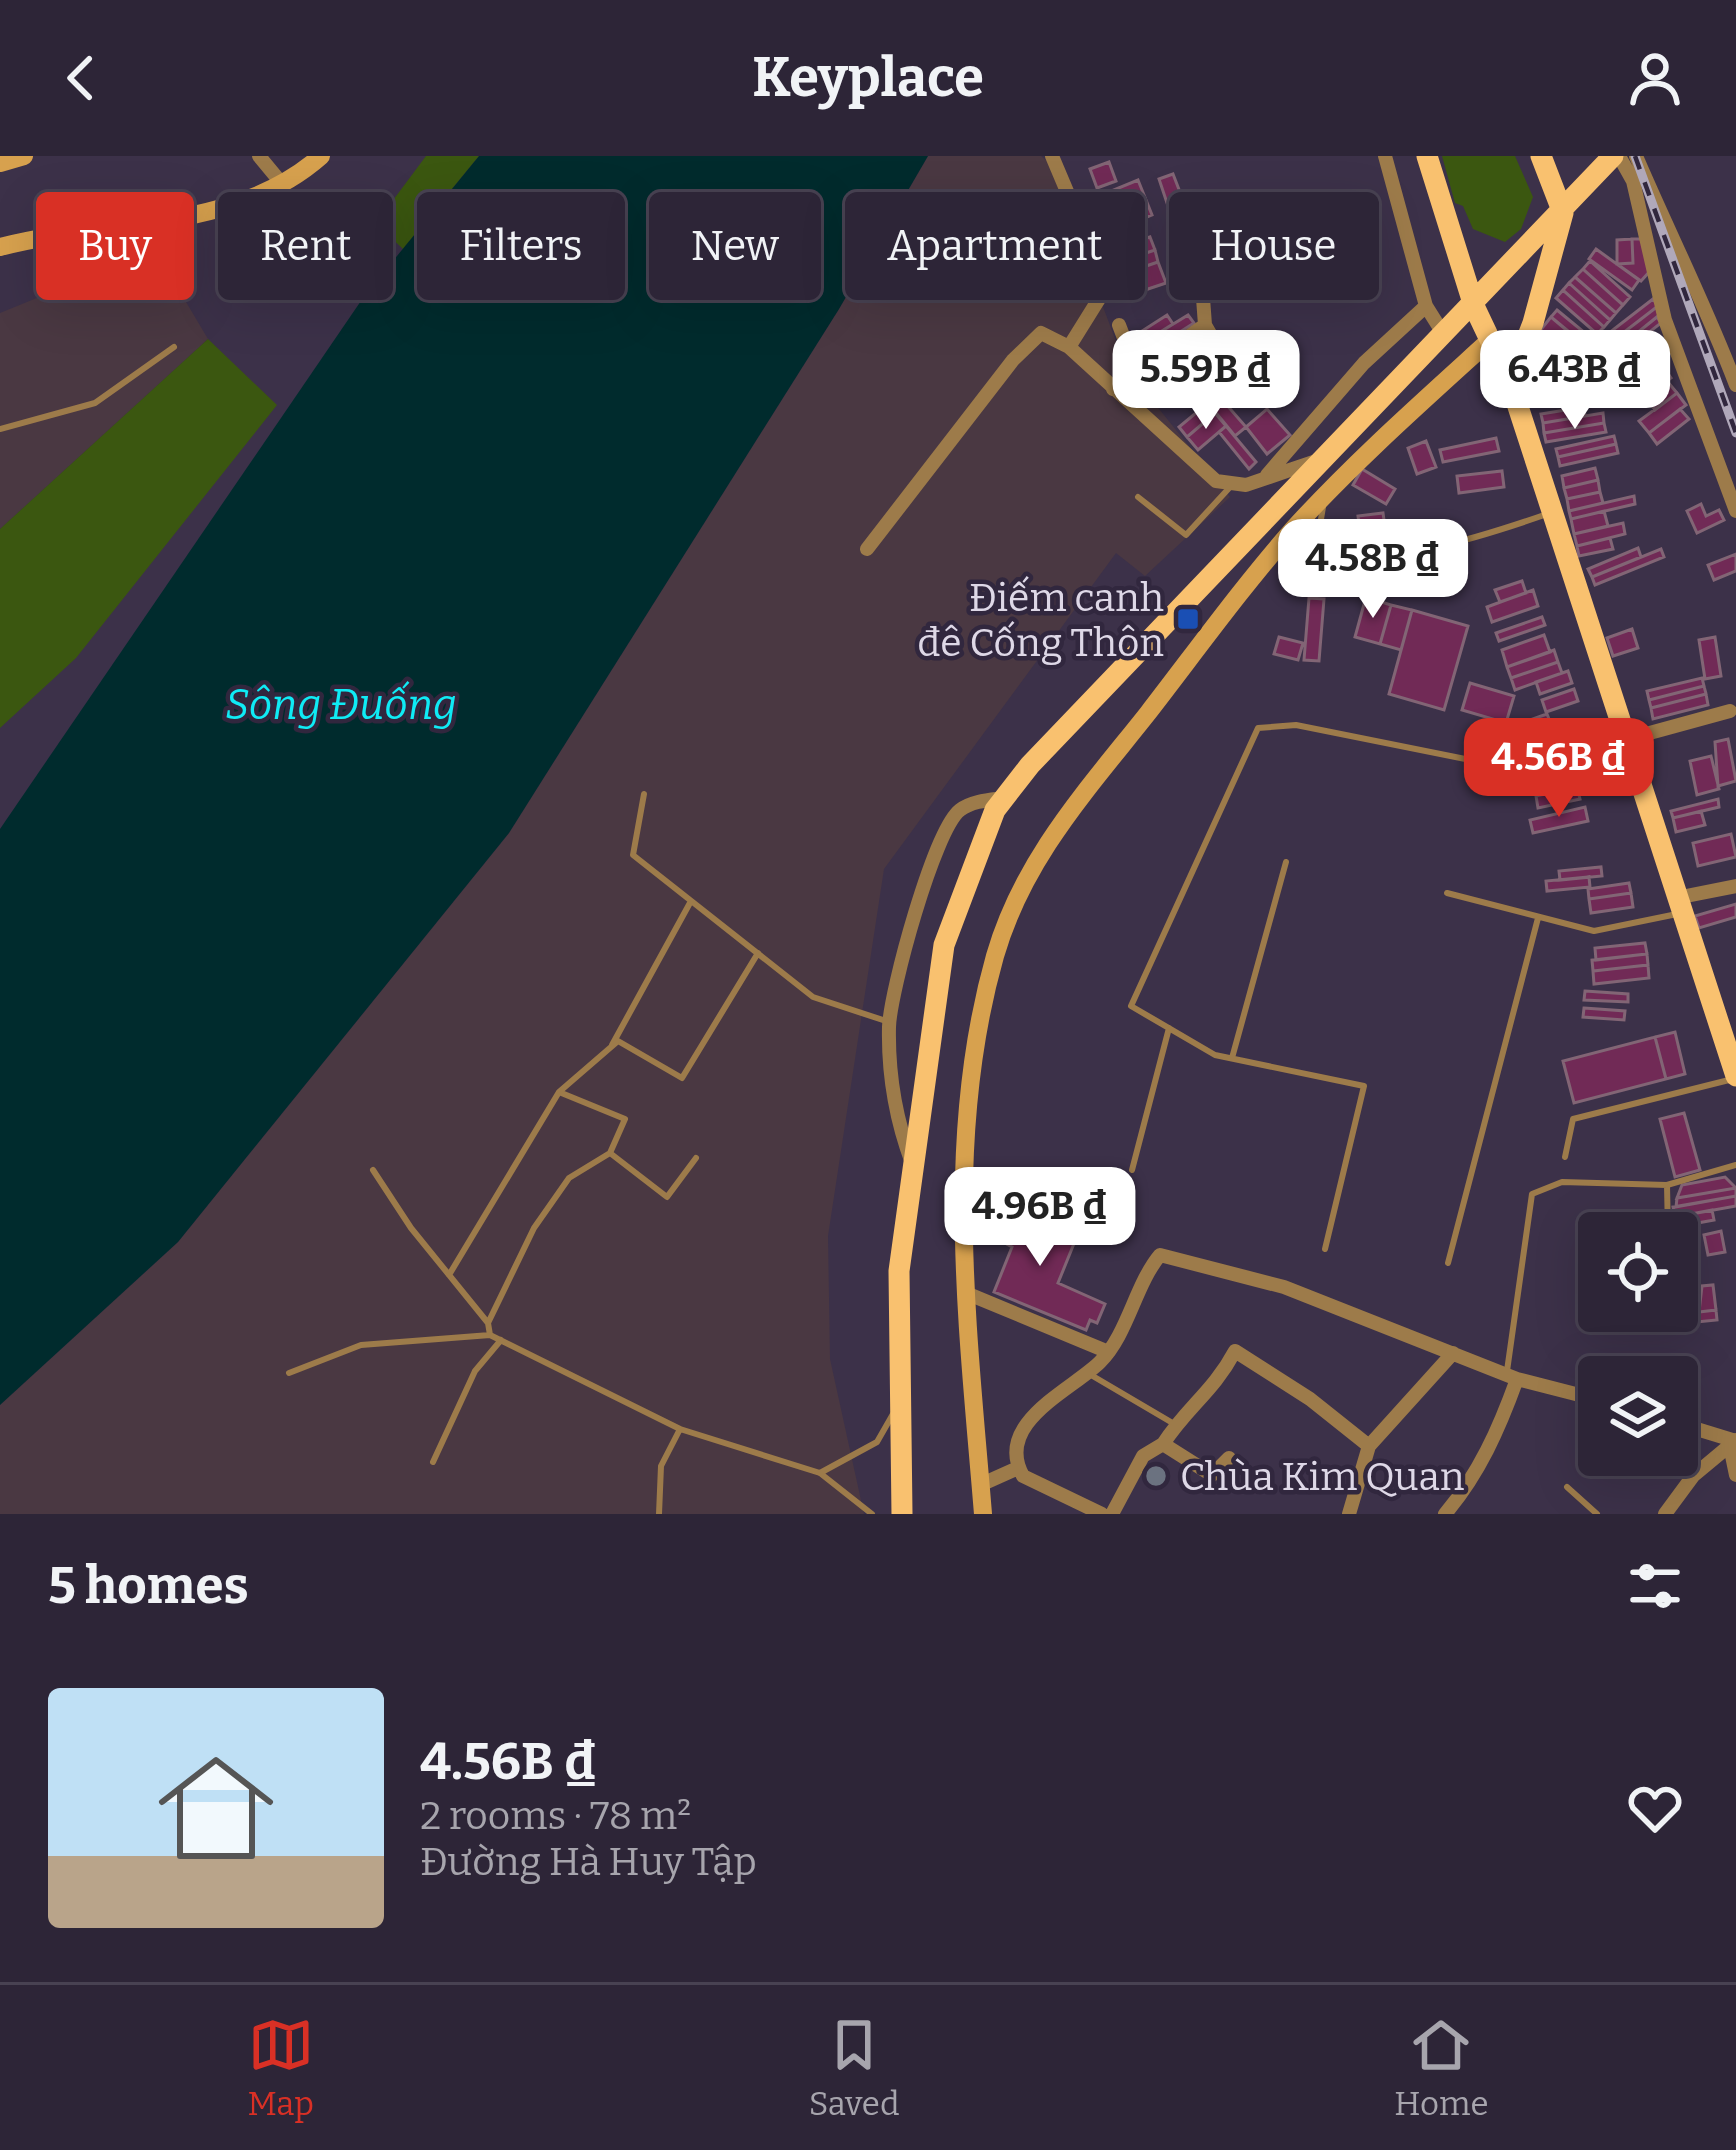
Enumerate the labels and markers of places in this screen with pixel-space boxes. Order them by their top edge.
pin: 5.59B ₫ [1095,330,1317,432]
pin: 6.43B ₫ [1464,330,1686,432]
pin: 4.58B ₫ [1262,519,1484,621]
place label: Điếm canh đê Cống Thôn [917,575,1164,666]
marker: Điếm canh đê Cống Thôn [1175,606,1201,632]
pin: 4.56B ₫ [1448,718,1670,820]
pin: 4.96B ₫ [929,1167,1151,1269]
place label: Chùa Kim Quan [1180,1454,1465,1500]
marker: Chùa Kim Quan [1143,1463,1169,1489]

